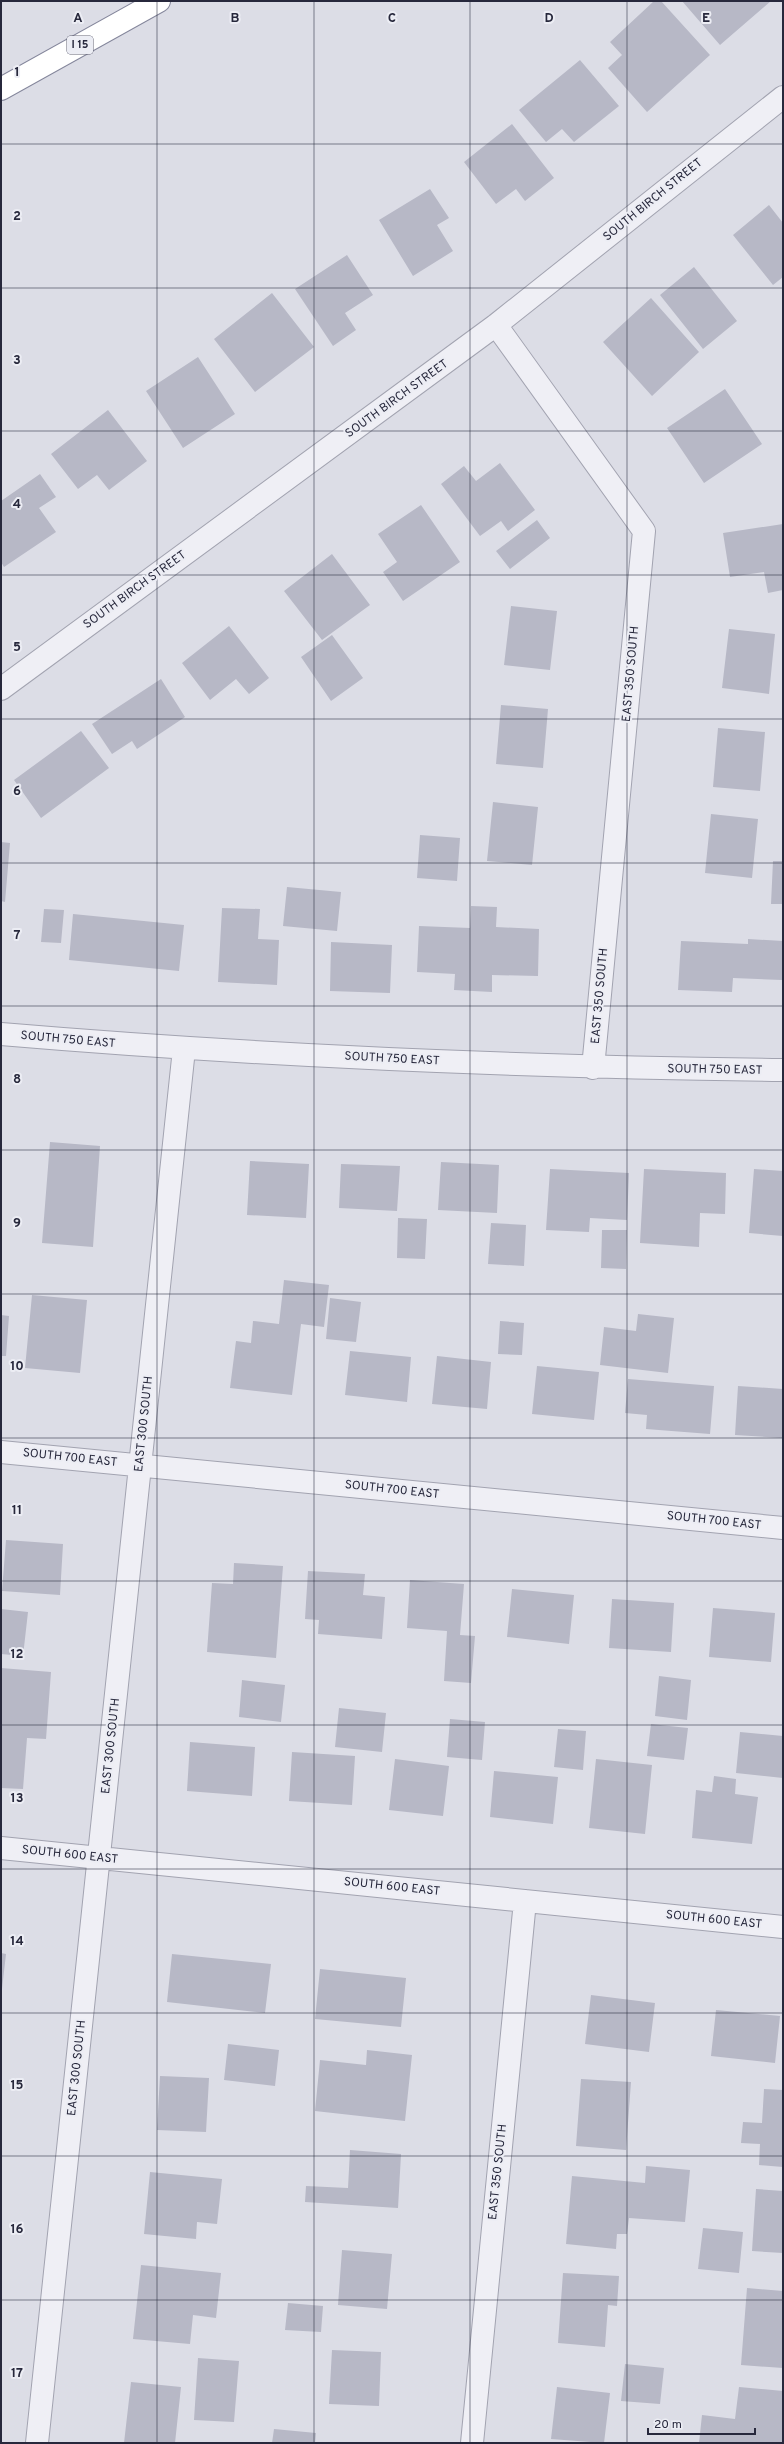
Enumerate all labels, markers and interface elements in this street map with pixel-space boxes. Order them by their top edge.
text: A [73,11,83,27]
text: B [231,11,240,27]
text: C [388,11,396,27]
text: D [544,11,554,27]
text: E [702,11,710,27]
road number: I 15 [67,36,93,54]
text: 1 [14,65,20,81]
street label: SOUTH BIRCH STREET [600,155,706,245]
text: 2 [13,209,21,225]
text: 3 [13,353,21,369]
street label: SOUTH BIRCH STREET [342,356,452,442]
text: 4 [13,497,21,513]
street label: SOUTH BIRCH STREET [80,547,190,633]
street label: EAST 350 SOUTH [619,625,643,723]
text: 5 [13,640,21,656]
text: 6 [13,784,21,800]
text: 7 [14,928,21,944]
street label: EAST 350 SOUTH [588,947,612,1045]
street label: SOUTH 750 EAST [20,1028,116,1052]
street label: SOUTH 750 EAST [344,1049,440,1069]
street label: SOUTH 750 EAST [667,1061,763,1079]
text: 8 [13,1072,21,1088]
text: 9 [13,1216,21,1232]
text: 10 [10,1359,24,1375]
street label: EAST 300 SOUTH [131,1375,157,1473]
street label: SOUTH 700 EAST [22,1445,118,1471]
street label: SOUTH 700 EAST [344,1477,440,1503]
text: 11 [12,1503,22,1519]
street label: SOUTH 700 EAST [666,1508,762,1534]
text: 12 [10,1647,24,1663]
street label: EAST 300 SOUTH [98,1697,124,1795]
text: 13 [11,1791,24,1807]
street label: SOUTH 600 EAST [21,1842,119,1868]
street label: SOUTH 600 EAST [343,1874,441,1900]
street label: SOUTH 600 EAST [665,1907,763,1933]
text: 14 [10,1934,24,1950]
street label: EAST 300 SOUTH [64,2019,90,2117]
text: 15 [10,2078,24,2094]
street label: EAST 350 SOUTH [485,2123,511,2221]
text: 16 [10,2222,24,2238]
text: 17 [11,2366,23,2382]
scale bar [648,2410,755,2436]
text: 20 m [654,2417,682,2433]

